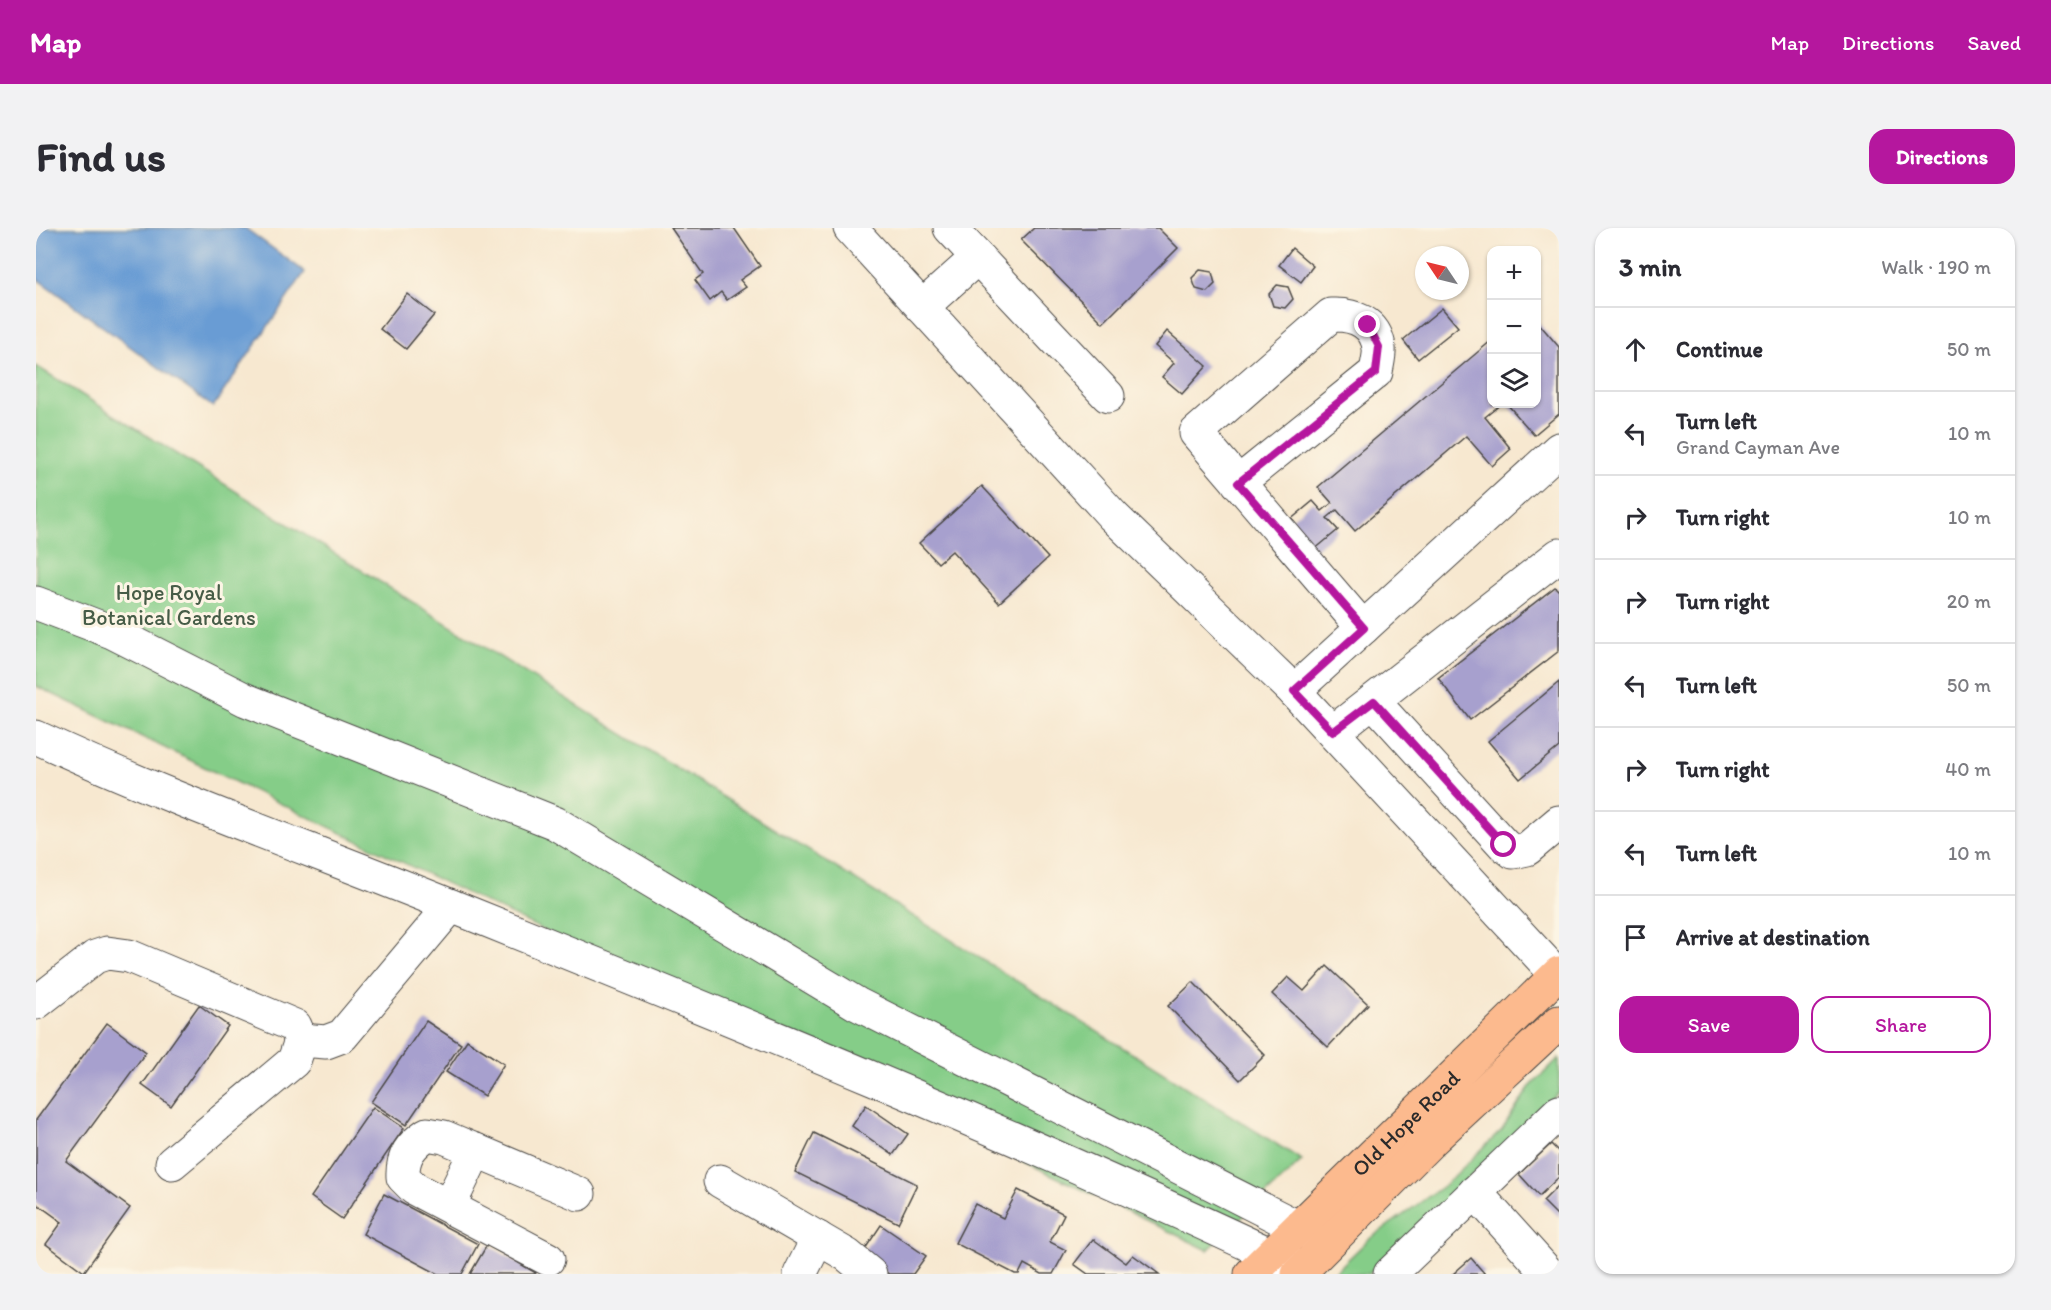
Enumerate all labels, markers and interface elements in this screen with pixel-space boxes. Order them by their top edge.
text: Map [30,25,81,59]
text: Map [1771,30,1809,55]
text: Directions [1842,30,1934,55]
text: Saved [1967,30,2021,55]
button: Directions [1869,129,2015,184]
text: Find us [36,131,166,182]
north arrow [1415,246,1469,300]
map controls [1487,246,1541,408]
button: + [1487,246,1541,300]
text: 3 min [1619,251,1681,283]
text: Walk · 190 m [1881,255,1991,279]
button: − [1487,300,1541,354]
route end [1354,311,1380,337]
icon: ahead [1619,333,1652,366]
text: Continue [1676,336,1763,363]
text: 50 m [1947,337,1991,361]
button: layers [1487,354,1541,408]
text: Turn left [1676,408,1757,435]
icon: left [1619,417,1652,450]
text: 10 m [1948,421,1991,445]
text: Grand Cayman Ave [1676,435,1840,459]
icon: right [1619,501,1652,534]
text: Turn right [1676,504,1770,531]
text: 10 m [1948,505,1991,529]
park label: Hope Royal Botanical Gardens [82,579,256,631]
icon: right [1619,585,1652,618]
text: Turn right [1676,588,1770,615]
text: 20 m [1947,589,1991,613]
icon: left [1619,669,1652,702]
text: Turn left [1676,672,1757,699]
text: 50 m [1947,673,1991,697]
icon: right [1619,753,1652,786]
text: Turn right [1676,756,1770,783]
text: 40 m [1945,757,1991,781]
route start [1490,831,1516,857]
icon: left [1619,837,1652,870]
text: Turn left [1676,840,1757,867]
text: 10 m [1948,841,1991,865]
icon: arrive [1619,921,1652,954]
text: Arrive at destination [1676,924,1870,951]
button: Save [1619,996,1799,1053]
button: Share [1811,996,1991,1053]
street label: Old Hope Road [1346,1064,1465,1182]

